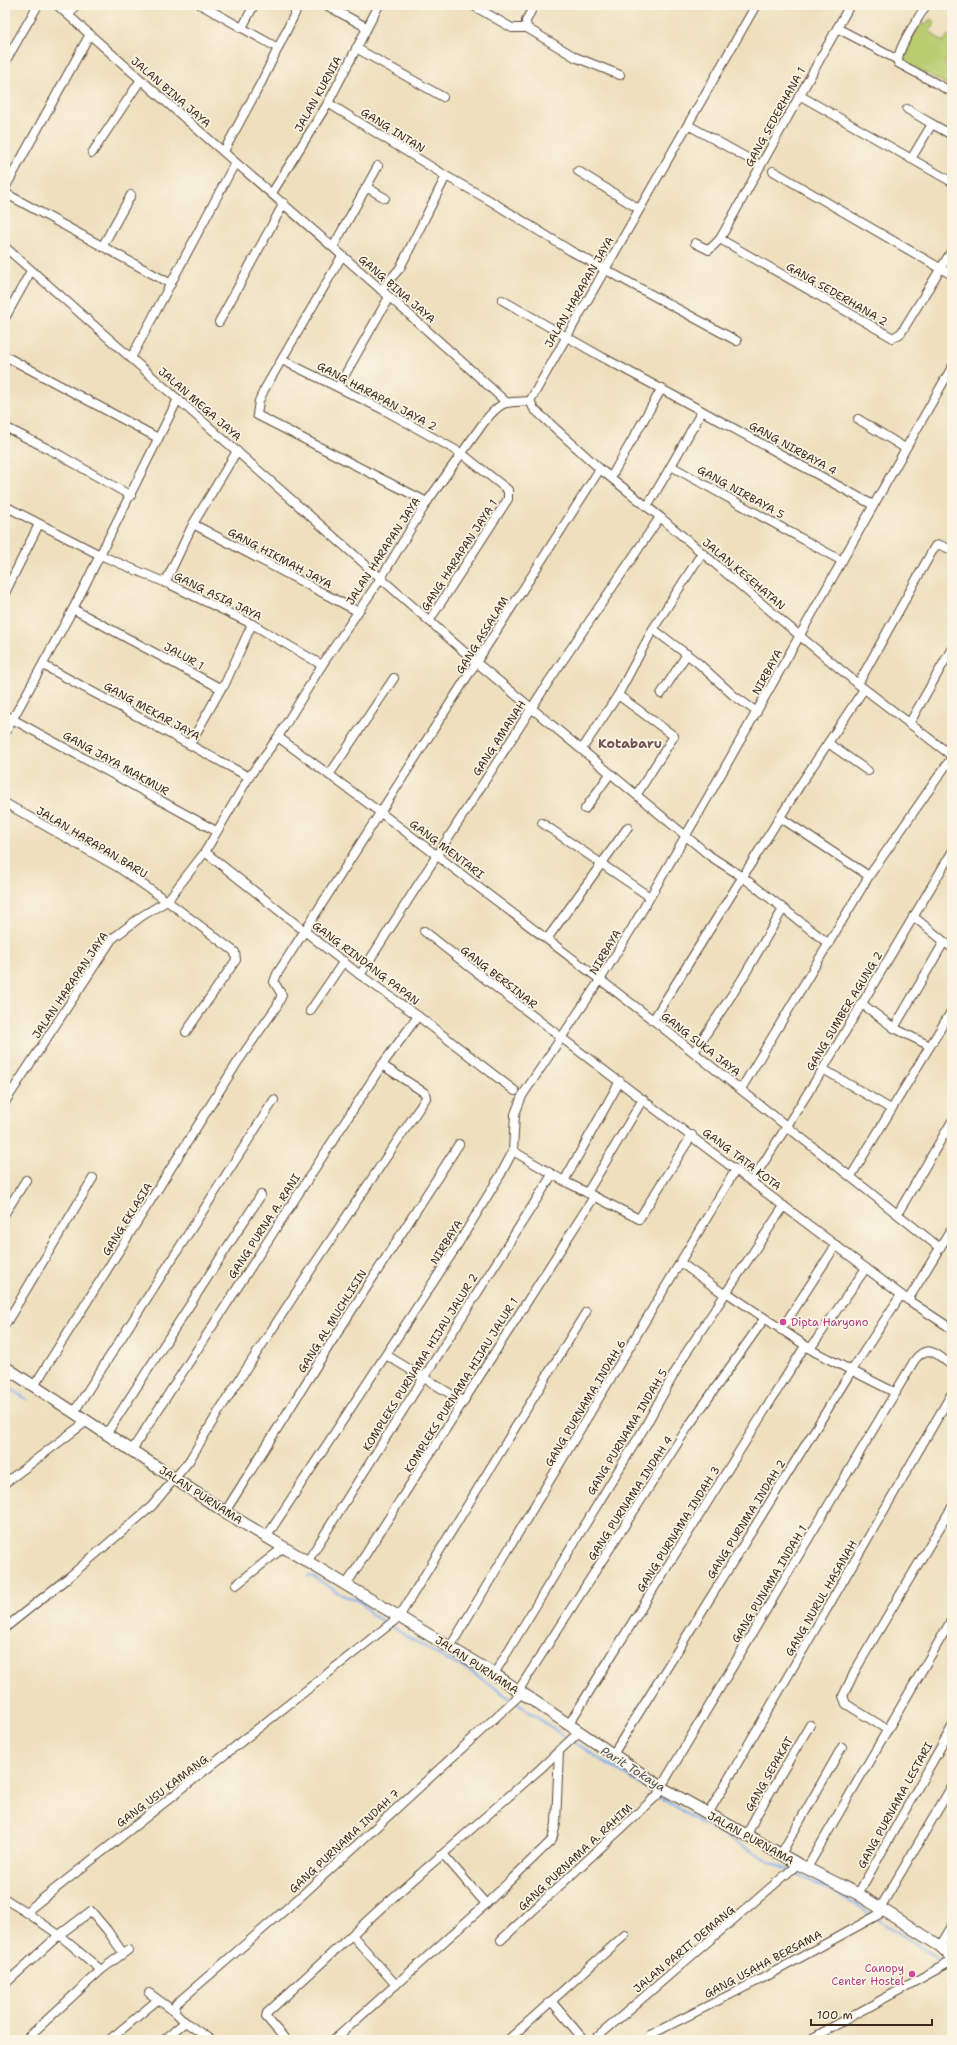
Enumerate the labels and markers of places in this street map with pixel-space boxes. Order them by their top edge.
place label: Dipta Haryono [791,1315,869,1330]
marker: Dipta Haryono [778,1317,788,1327]
place label: Canopy Center Hostel [832,1961,905,1989]
marker: Canopy Center Hostel [907,1969,917,1979]

